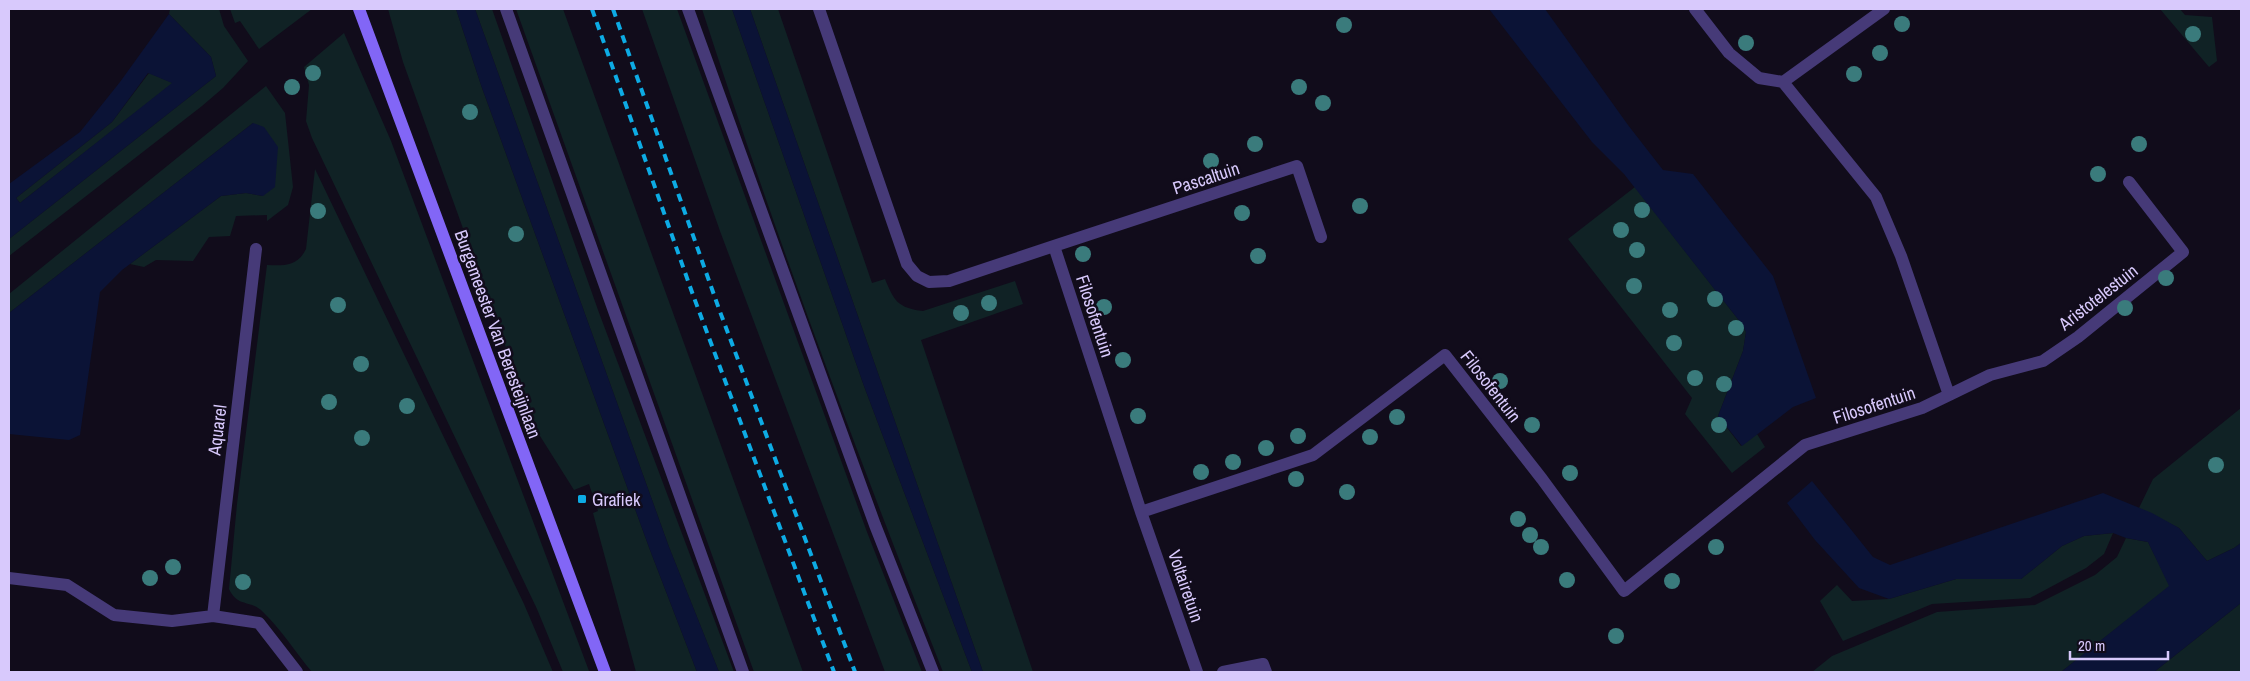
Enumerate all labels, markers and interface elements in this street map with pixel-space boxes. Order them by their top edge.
street label: Pascaltuin [1169,155,1243,201]
street label: Burgemeester Van Beresteijnlaan [449,226,547,442]
street label: Aristotelestuin [2052,258,2143,337]
street label: Filosofentuin [1070,272,1120,360]
street label: Filosofentuin [1455,345,1527,427]
street label: Filosofentuin [1830,380,1918,430]
street label: Aquarel [201,403,233,458]
place label: Grafiek [592,487,641,512]
marker: Grafiek [576,493,588,505]
street label: Voltairetuin [1162,547,1210,625]
scale bar [2070,628,2168,660]
text: 20 m [2078,635,2105,656]

